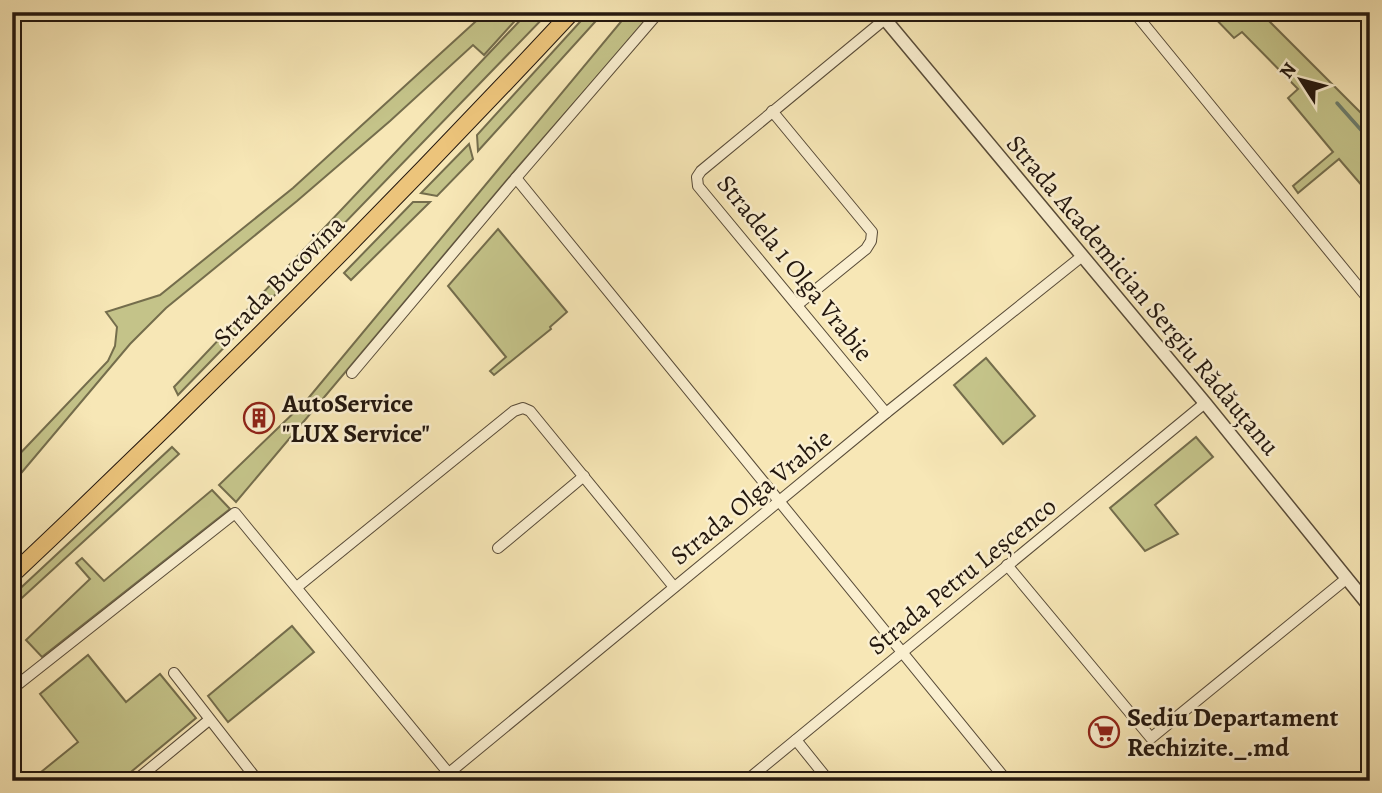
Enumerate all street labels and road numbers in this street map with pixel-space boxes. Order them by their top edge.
street label: Strada Academician Sergiu Rădăuțanu [998,127,1288,463]
street label: Stradela 1 Olga Vrabie [709,167,881,369]
street label: Strada Bucovina [205,207,353,355]
street label: Strada Olga Vrabie [663,421,839,573]
street label: Strada Petru Leșcenco [860,489,1064,663]

